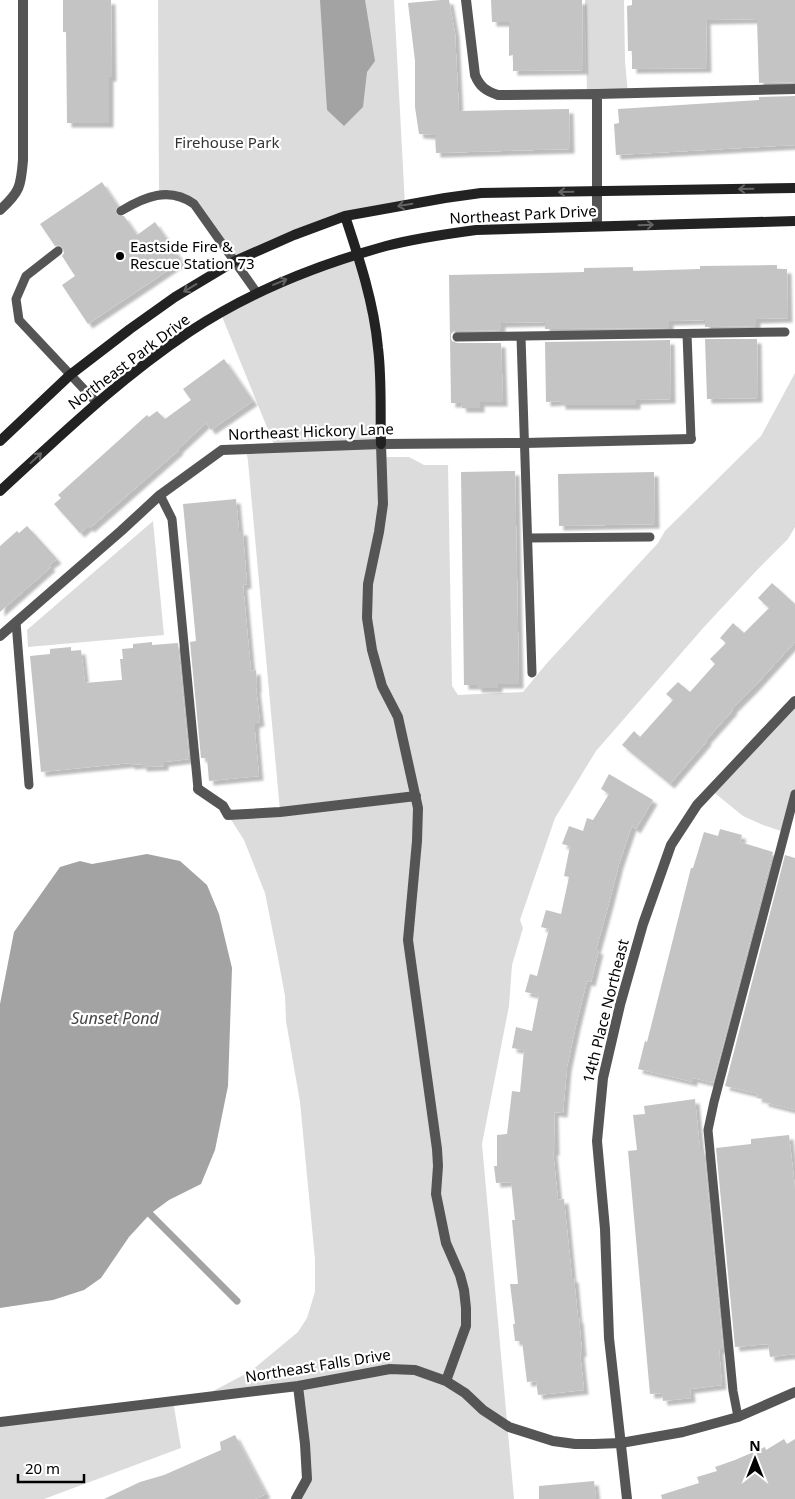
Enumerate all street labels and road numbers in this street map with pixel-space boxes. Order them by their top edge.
street label: Northeast Park Drive [449,200,597,228]
street label: Northeast Park Drive [64,309,193,414]
street label: Northeast Hickory Lane [228,418,394,444]
street label: 14th Place Northeast [577,936,633,1085]
street label: Northeast Falls Drive [244,1344,392,1386]

